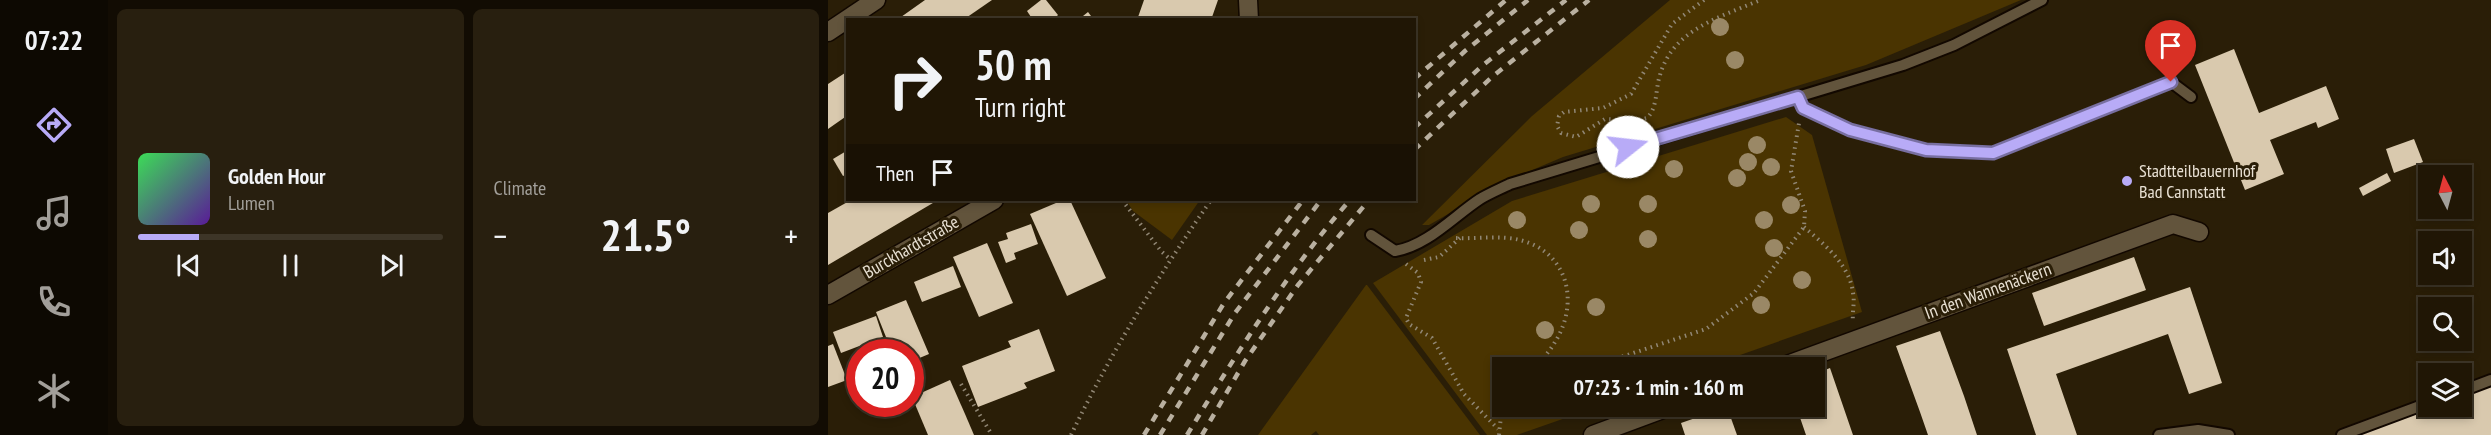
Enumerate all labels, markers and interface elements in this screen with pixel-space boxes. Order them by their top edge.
pin [2145,20,2196,82]
text: 07:22 [25,23,83,57]
icon: arrive [2154,29,2187,62]
text: 50 m [975,37,1052,92]
icon: right [876,42,954,120]
text: Turn right [975,90,1066,124]
icon: directions [33,104,75,146]
position arrow [1596,115,1660,179]
icon: arrive [926,156,959,189]
text: Then [876,159,914,187]
place label: Stadtteilbauernhof Bad Cannstatt [2139,159,2257,203]
text: Golden Hour [228,162,326,190]
north arrow [2418,165,2472,219]
map controls [2418,165,2472,417]
marker: Stadtteilbauernhof Bad Cannstatt [2120,174,2134,188]
text: Climate [494,175,546,201]
text: Lumen [228,190,275,216]
icon: music [33,192,75,234]
text: 21.5° [601,205,691,263]
street label: Burckhardtstraße [859,210,963,283]
text: − [494,214,507,257]
text: + [784,214,798,257]
button: sound [2418,231,2472,285]
icon: previous [172,249,205,282]
icon: pause [274,249,307,282]
icon: next [375,249,408,282]
street label: In den Wannenäckern [1921,257,2054,324]
icon: phone [33,281,75,323]
button: search [2418,297,2472,351]
speed limit sign: 20 [846,339,924,417]
button: layers [2418,363,2472,417]
icon: climate [33,370,75,412]
text: 07:23 · 1 min · 160 m [1573,373,1744,401]

